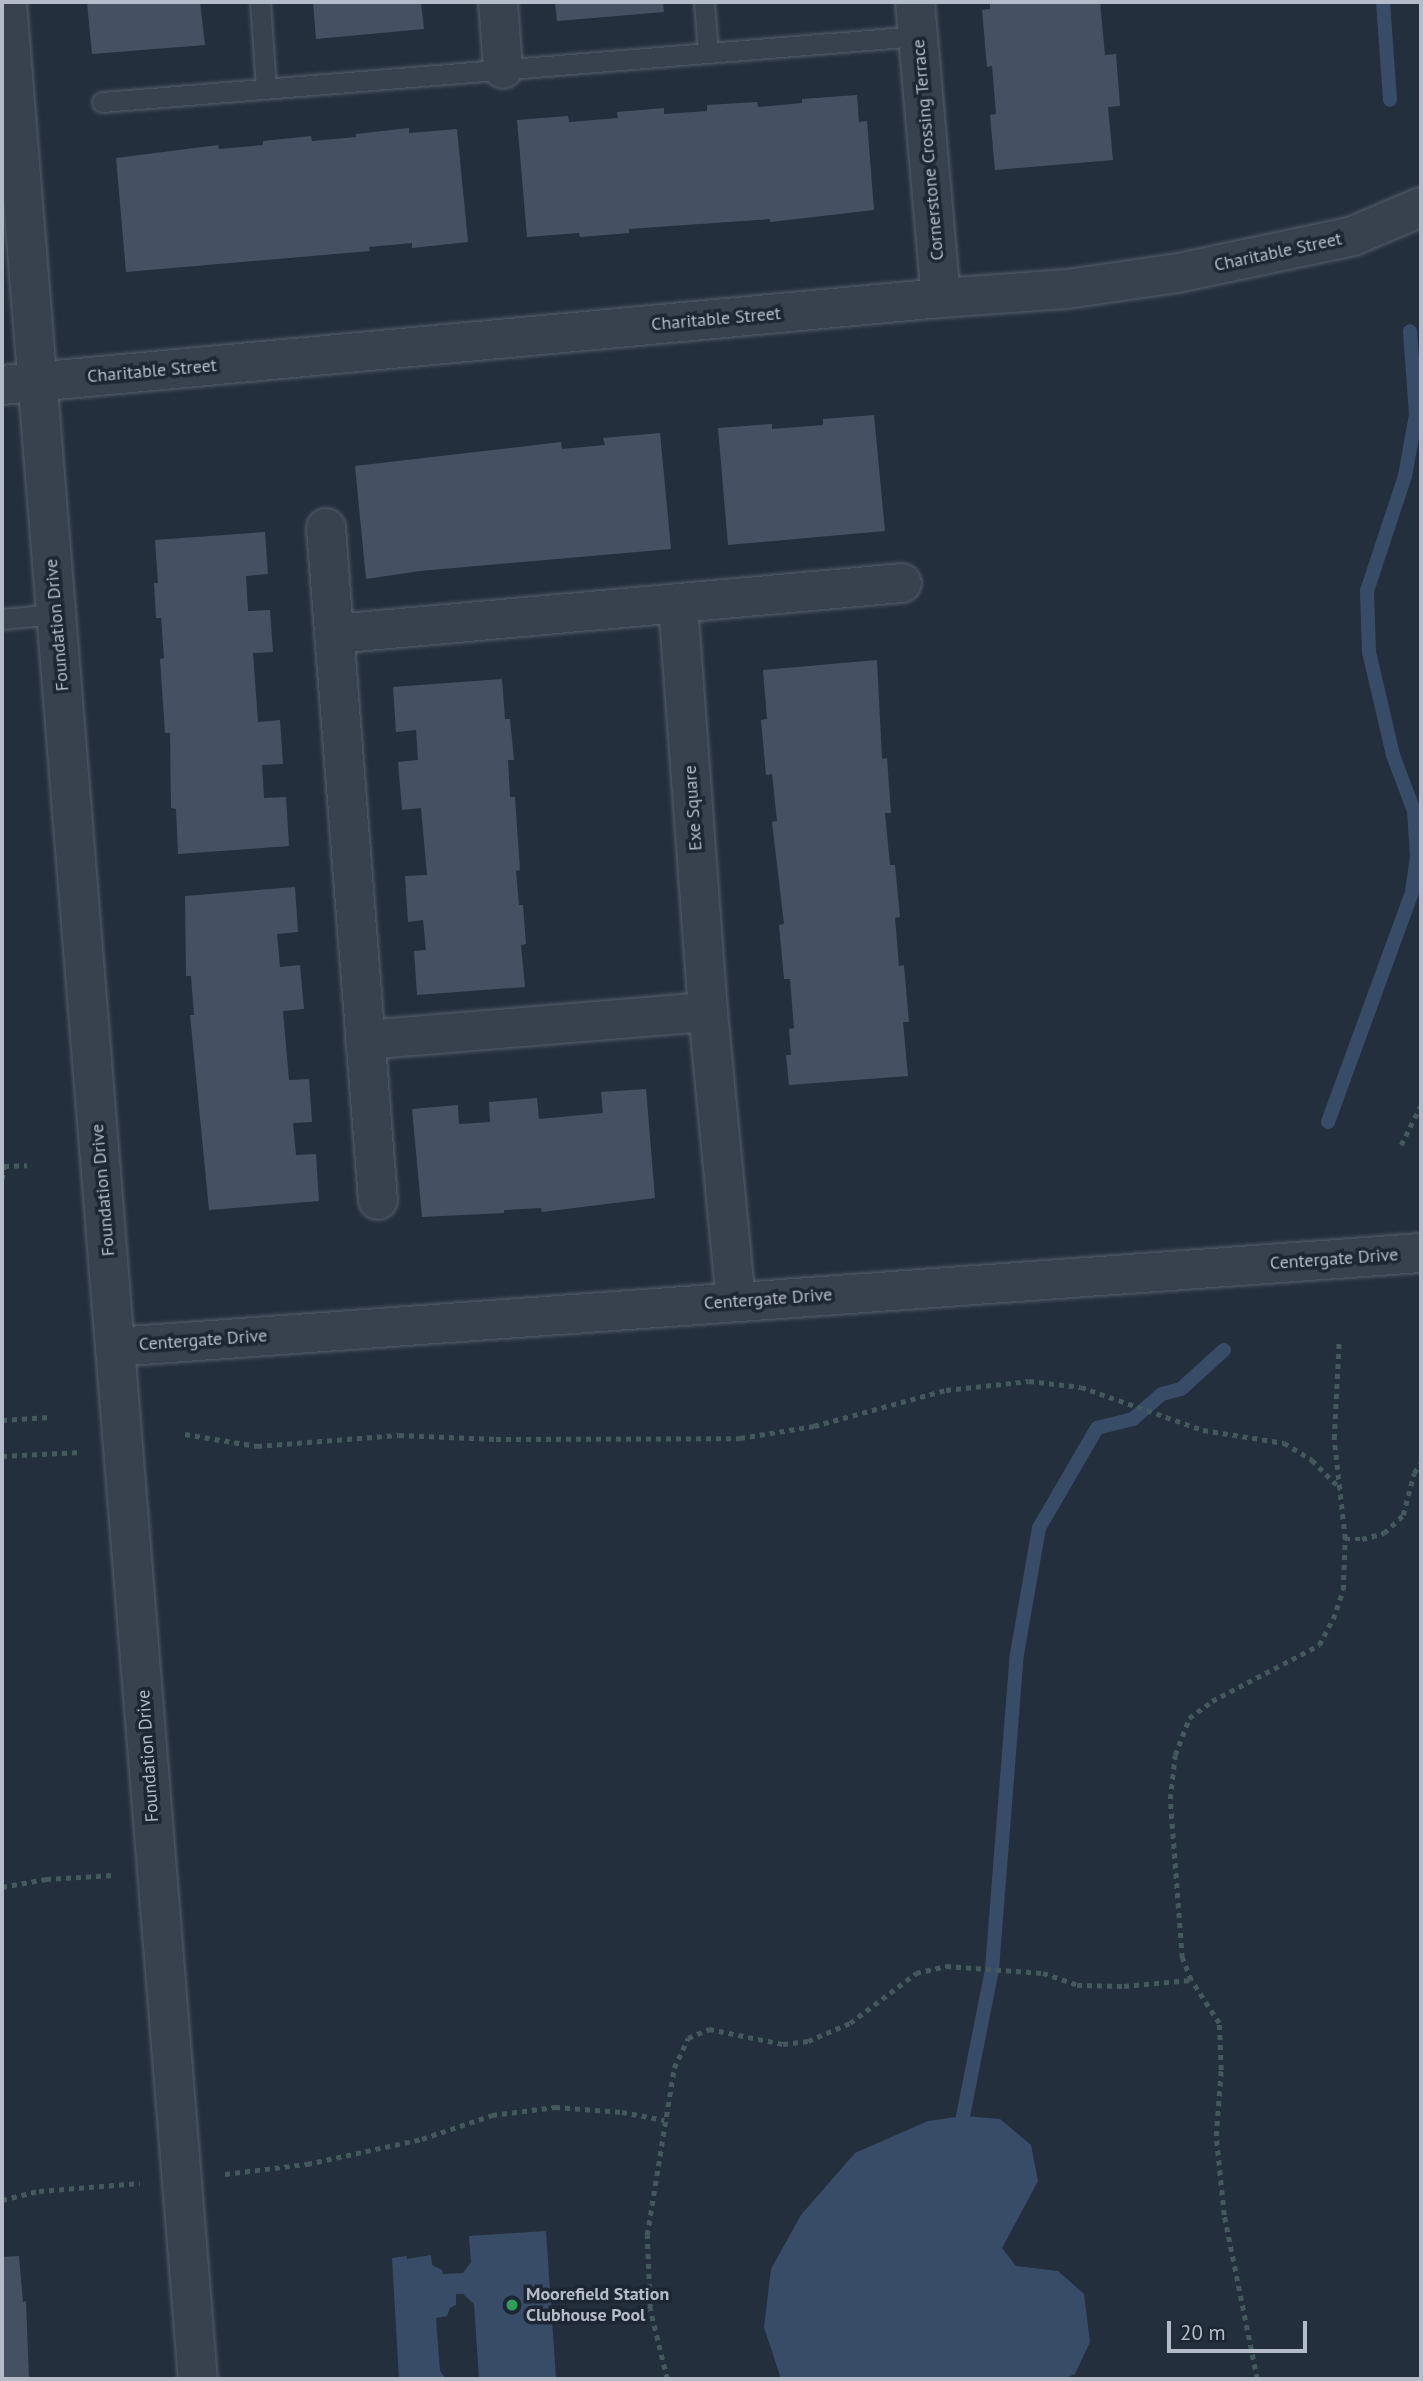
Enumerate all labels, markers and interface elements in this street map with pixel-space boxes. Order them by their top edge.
street label: Cornerstone Crossing Terrace [908,38,948,262]
street label: Charitable Street [1212,228,1344,276]
street label: Charitable Street [650,303,782,335]
street label: Charitable Street [86,355,218,387]
street label: Foundation Drive [40,558,74,692]
street label: Exe Square [679,765,707,851]
street label: Foundation Drive [86,1123,120,1257]
street label: Centergate Drive [1269,1244,1399,1274]
street label: Centergate Drive [703,1284,833,1314]
street label: Centergate Drive [138,1325,268,1355]
street label: Foundation Drive [133,1689,163,1823]
place label: Moorefield Station Clubhouse Pool [526,2284,669,2326]
marker: Moorefield Station Clubhouse Pool [504,2297,520,2313]
scale bar [1171,2308,1311,2352]
text: 20 m [1180,2319,1226,2346]

